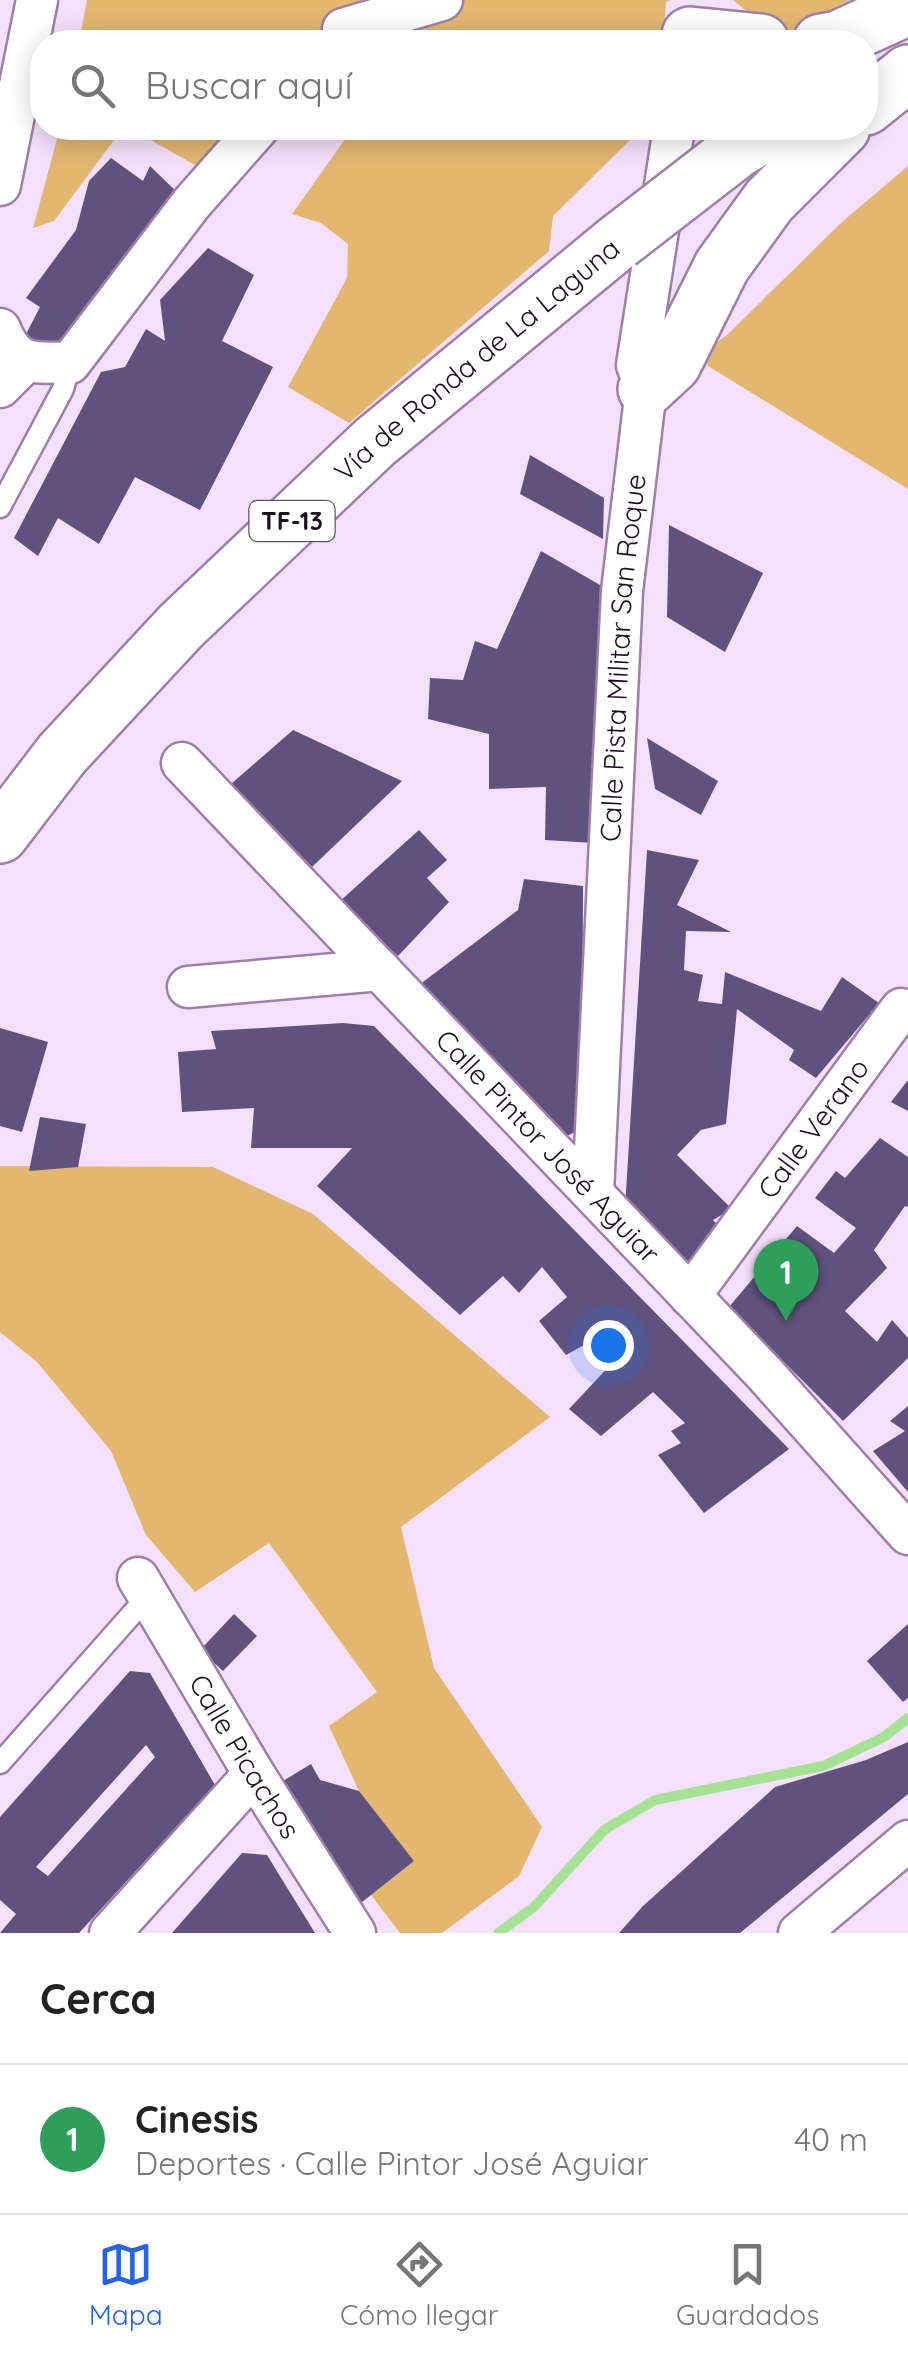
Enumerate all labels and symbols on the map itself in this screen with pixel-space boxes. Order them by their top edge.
street label: Vía de Ronda de La Laguna [326,230,626,489]
street label: Calle Pista Militar San Roque [592,472,653,843]
road number: TF-13 [250,501,334,541]
street label: Calle Pintor José Aguiar [429,1022,668,1270]
street label: Calle Verano [750,1051,876,1205]
pin: 1 [754,1238,818,1321]
your location [583,1320,634,1371]
street label: Calle Picachos [182,1668,308,1845]

